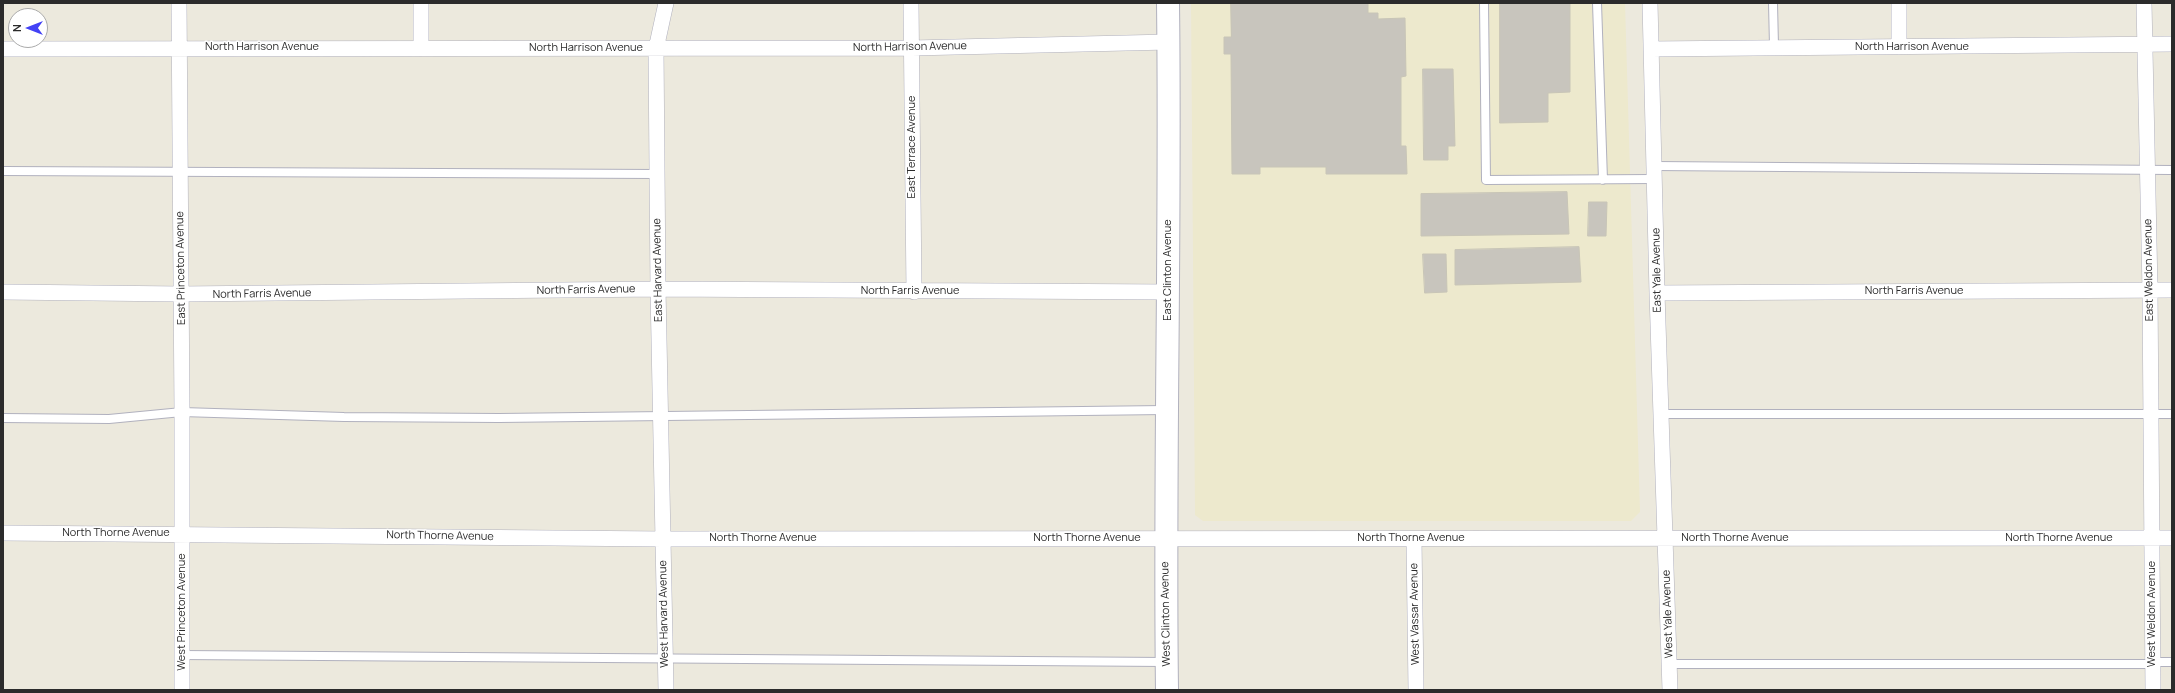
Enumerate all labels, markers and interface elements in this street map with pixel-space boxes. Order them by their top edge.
north arrow [8,8,48,48]
text: N [9,24,24,32]
street label: North Harrison Avenue [853,39,967,55]
street label: North Harrison Avenue [205,40,319,54]
street label: North Harrison Avenue [1855,40,1969,54]
street label: North Harrison Avenue [529,41,643,55]
street label: East Terrace Avenue [905,96,919,198]
street label: East Princeton Avenue [173,211,189,325]
street label: East Harvard Avenue [650,218,666,322]
street label: East Weldon Avenue [2142,218,2156,322]
street label: East Clinton Avenue [1161,219,1175,321]
street label: East Yale Avenue [1650,227,1664,313]
street label: North Farris Avenue [537,283,635,297]
street label: North Farris Avenue [861,284,959,298]
street label: North Farris Avenue [1865,284,1963,298]
street label: North Farris Avenue [213,287,311,301]
street label: North Thorne Avenue [62,526,170,540]
street label: North Thorne Avenue [386,528,494,544]
street label: North Thorne Avenue [709,531,817,545]
street label: North Thorne Avenue [1033,531,1141,545]
street label: North Thorne Avenue [1357,531,1465,545]
street label: North Thorne Avenue [1681,531,1789,545]
street label: North Thorne Avenue [2005,531,2113,545]
street label: West Princeton Avenue [175,553,189,671]
street label: West Harvard Avenue [656,560,672,668]
street label: West Clinton Avenue [1158,561,1174,667]
street label: West Weldon Avenue [2145,561,2159,667]
street label: West Vassar Avenue [1408,563,1422,665]
street label: West Yale Avenue [1660,569,1676,659]

